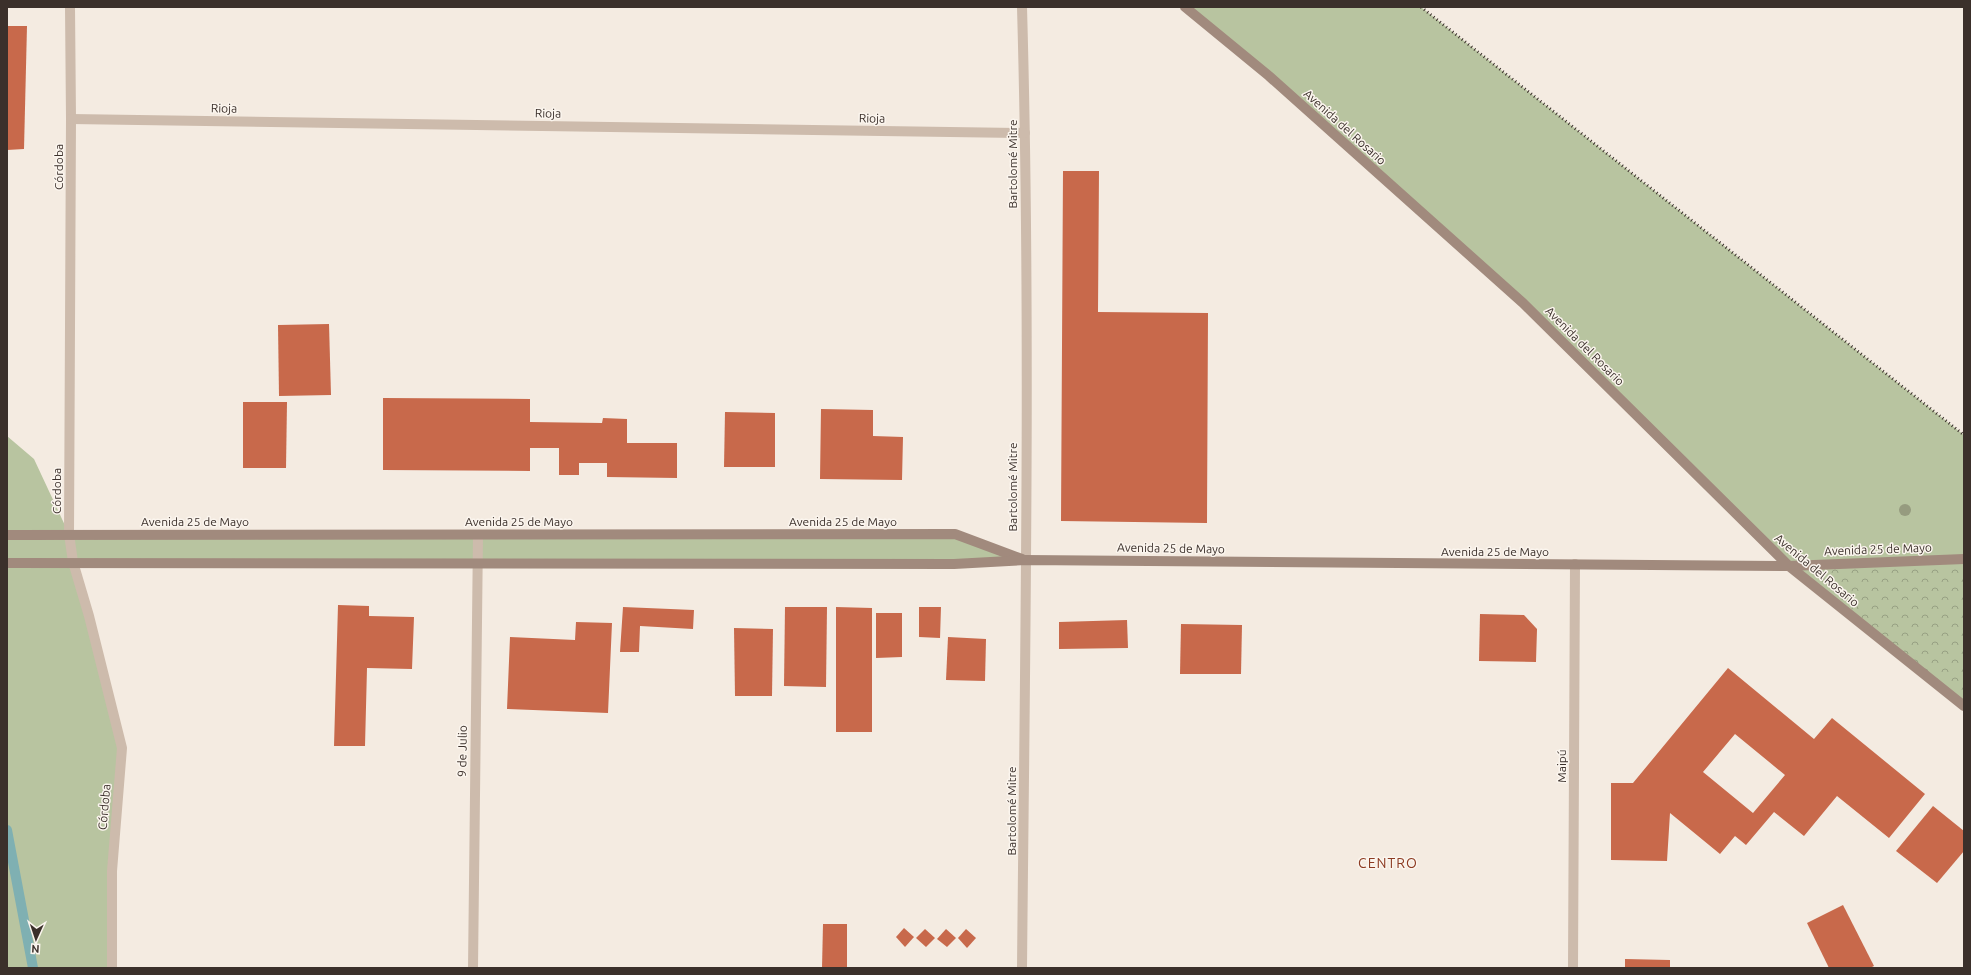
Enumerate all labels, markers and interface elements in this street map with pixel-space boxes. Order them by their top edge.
street label: Avenida del Rosario [1301,87,1389,167]
street label: Rioja [211,101,237,115]
street label: Rioja [535,106,561,120]
street label: Rioja [859,111,885,125]
street label: Bartolomé Mitre [1006,119,1019,209]
street label: Córdoba [52,144,65,190]
street label: Avenida del Rosario [1543,304,1627,388]
street label: Bartolomé Mitre [1006,442,1019,532]
street label: Córdoba [50,468,63,514]
street label: Avenida 25 de Mayo [141,515,249,528]
street label: Avenida 25 de Mayo [465,515,573,528]
street label: Avenida 25 de Mayo [789,515,897,528]
street label: Avenida del Rosario [1772,531,1862,609]
street label: Avenida 25 de Mayo [1117,541,1225,555]
street label: Avenida 25 de Mayo [1824,541,1932,557]
street label: Avenida 25 de Mayo [1441,545,1549,558]
street label: 9 de Julio [455,725,469,777]
street label: Maipú [1555,749,1568,783]
street label: Bartolomé Mitre [1005,766,1018,856]
street label: Córdoba [96,783,112,831]
district label: CENTRO [1358,855,1418,871]
north arrow [16,919,56,959]
text: N [31,943,40,955]

